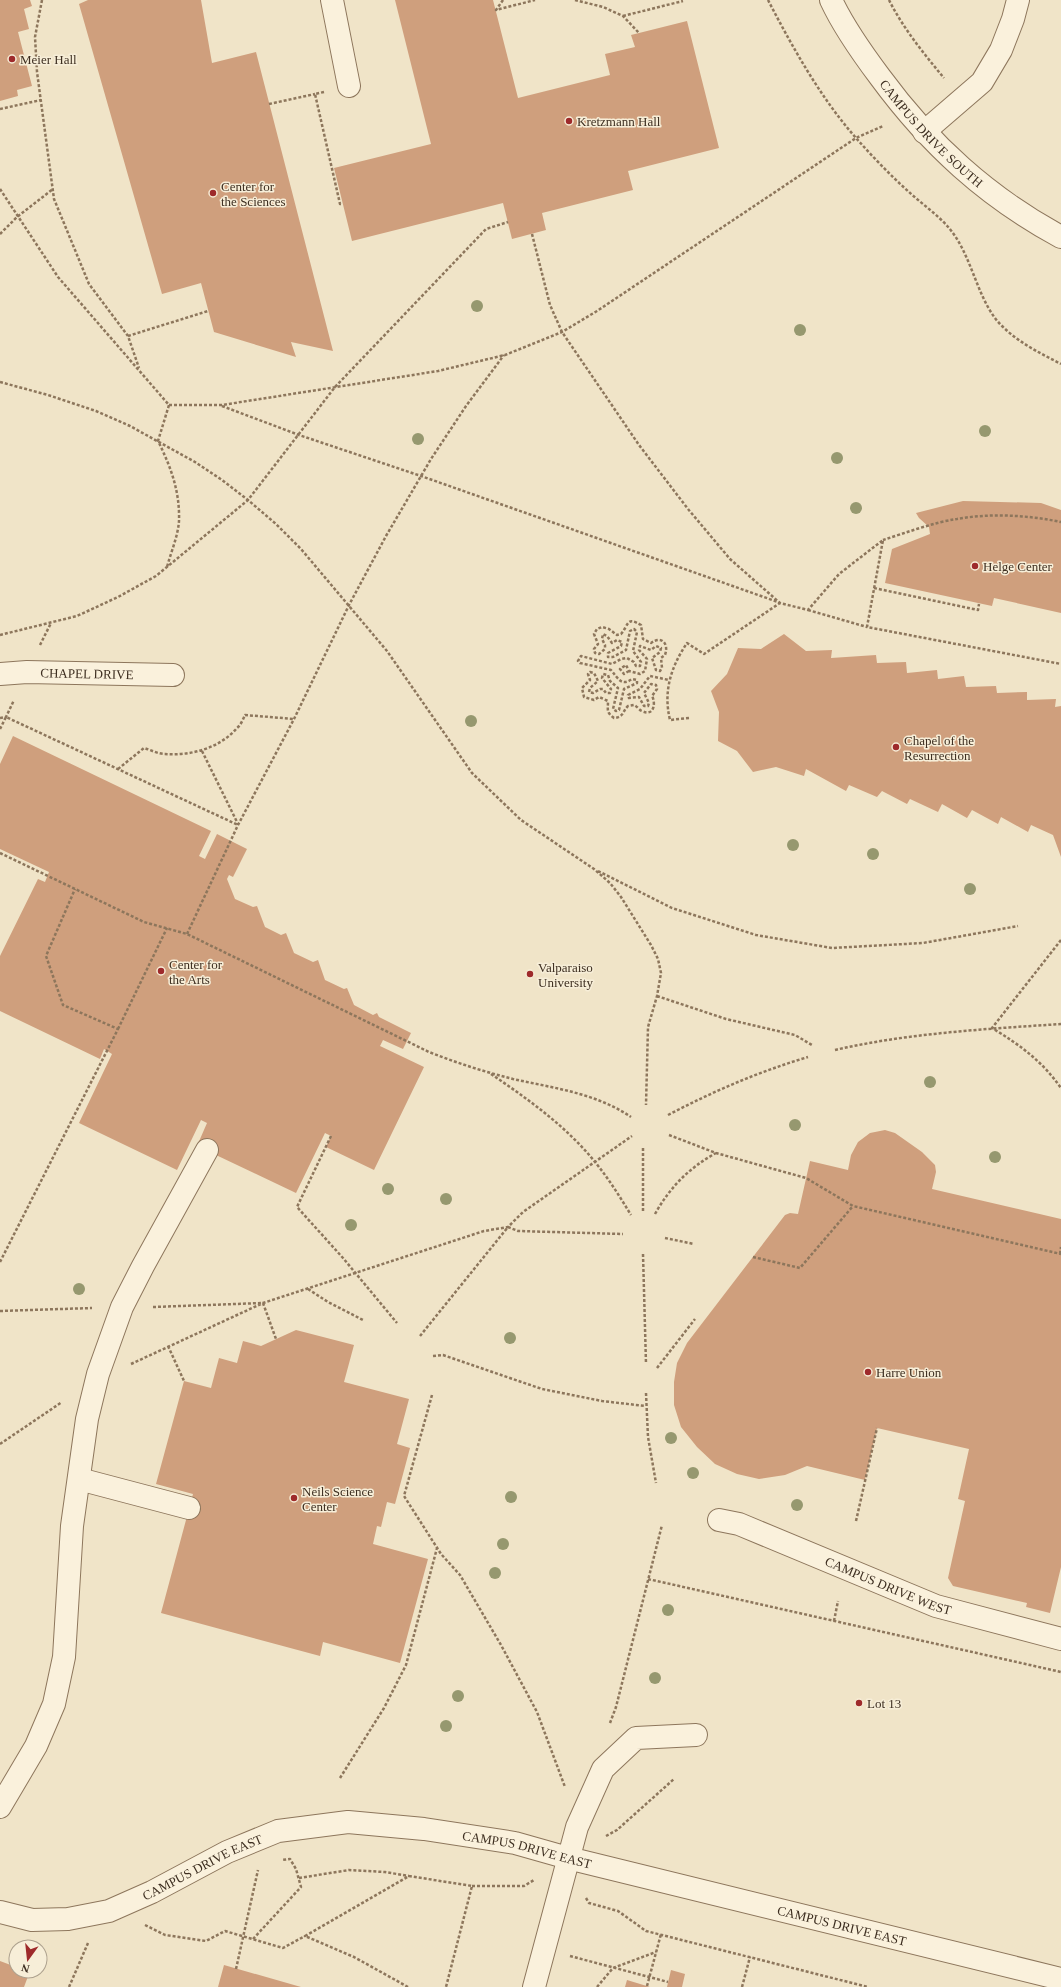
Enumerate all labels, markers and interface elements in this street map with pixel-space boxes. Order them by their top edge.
place label: Meier Hall [20,52,77,67]
marker: Meier Hall [7,54,17,64]
street label: CAMPUS DRIVE SOUTH [877,77,986,190]
place label: Kretzmann Hall [577,114,661,129]
marker: Kretzmann Hall [564,116,574,126]
place label: Center for the Sciences [221,179,286,209]
marker: Center for the Sciences [208,188,218,198]
place label: Helge Center [983,559,1053,574]
marker: Helge Center [970,561,980,571]
street label: CHAPEL DRIVE [40,665,134,682]
place label: Chapel of the Resurrection [904,733,974,763]
marker: Chapel of the Resurrection [891,742,901,752]
place label: Center for the Arts [169,957,223,987]
place label: Valparaiso University [538,960,593,990]
marker: Center for the Arts [156,966,166,976]
marker: Valparaiso University [525,969,535,979]
place label: Harre Union [876,1365,942,1380]
marker: Harre Union [863,1367,873,1377]
place label: Neils Science Center [302,1484,373,1514]
marker: Neils Science Center [289,1493,299,1503]
street label: CAMPUS DRIVE WEST [823,1553,953,1617]
place label: Lot 13 [867,1696,901,1711]
marker: Lot 13 [854,1698,864,1708]
street label: CAMPUS DRIVE EAST [461,1828,593,1871]
street label: CAMPUS DRIVE EAST [140,1831,264,1903]
street label: CAMPUS DRIVE EAST [776,1902,908,1948]
north arrow [8,1939,48,1979]
text: N [20,1962,31,1975]

